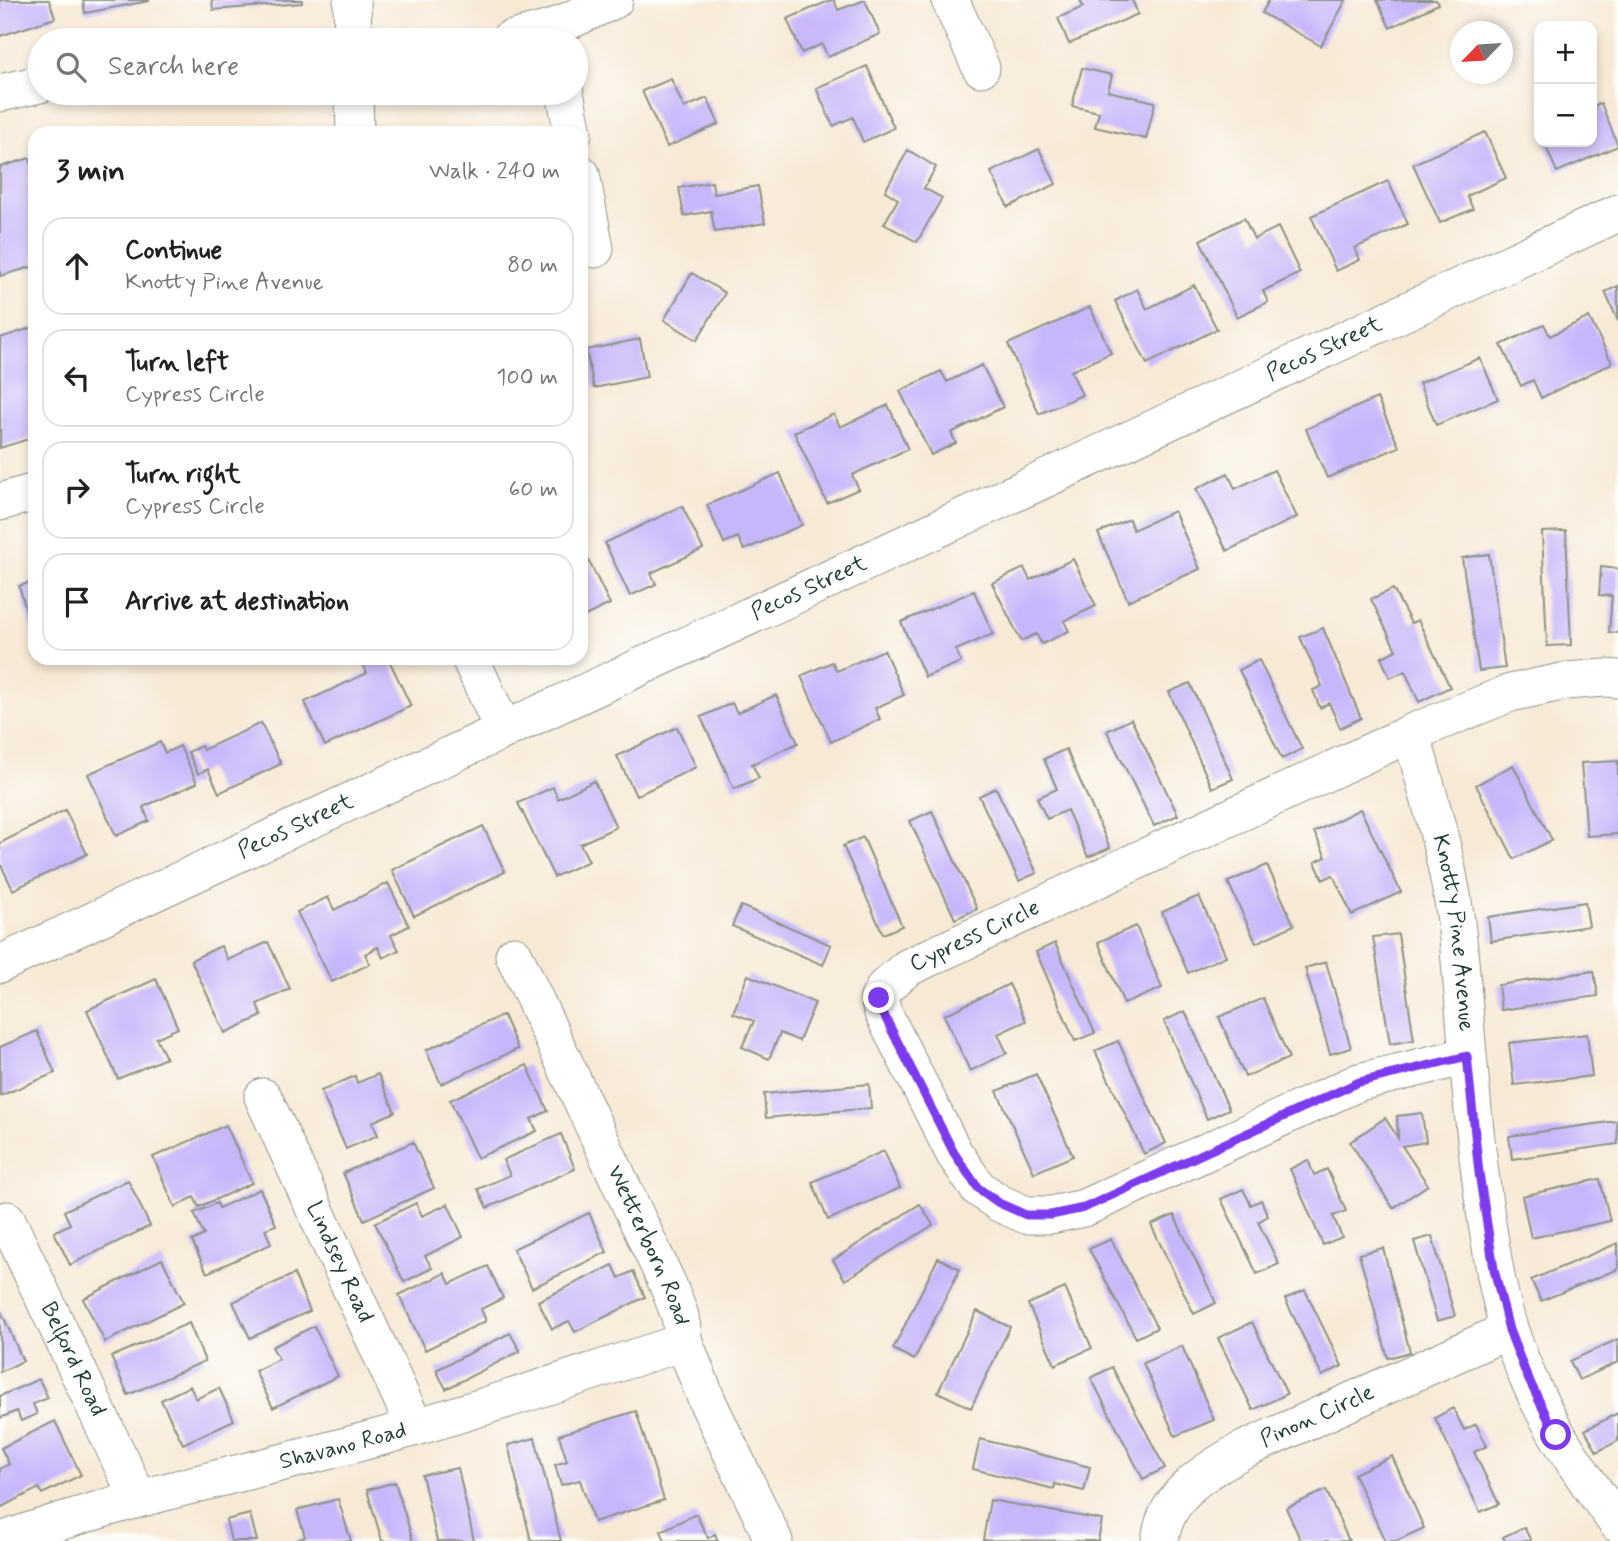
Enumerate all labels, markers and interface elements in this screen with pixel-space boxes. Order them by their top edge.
north arrow [1450,21,1513,84]
map controls [1534,21,1597,147]
button: + [1534,21,1597,84]
search box [28,28,588,105]
icon: search [52,48,90,86]
text: Search here [108,50,239,84]
button: − [1534,84,1597,147]
text: 3 min [56,152,125,191]
text: Walk · 240 m [429,157,560,187]
text: Continue [125,234,222,268]
icon: ahead [58,247,96,285]
text: 80 m [507,251,558,281]
text: Knotty Pine Avenue [125,268,324,298]
street label: Pecos Street [1262,309,1387,389]
text: Turn left [125,346,229,380]
icon: left [58,359,96,397]
text: 100 m [496,363,558,393]
text: Cypress Circle [125,380,265,410]
text: Turn right [125,458,241,492]
icon: right [58,471,96,509]
text: 60 m [509,475,558,505]
text: Cypress Circle [125,492,265,522]
street label: Pecos Street [746,549,872,628]
icon: arrive [58,583,96,621]
text: Arrive at destination [125,585,349,619]
street label: Pecos Street [233,787,359,867]
street label: Knotty Pine Avenue [1424,831,1481,1033]
street label: Cypress Circle [905,893,1045,980]
route end [863,982,894,1013]
street label: Wetterborn Road [599,1161,696,1327]
street label: Lindsey Road [298,1197,380,1328]
street label: Belford Road [33,1297,112,1421]
street label: Pinon Circle [1256,1378,1379,1455]
street label: Shavano Road [277,1415,410,1478]
route start [1540,1419,1571,1450]

